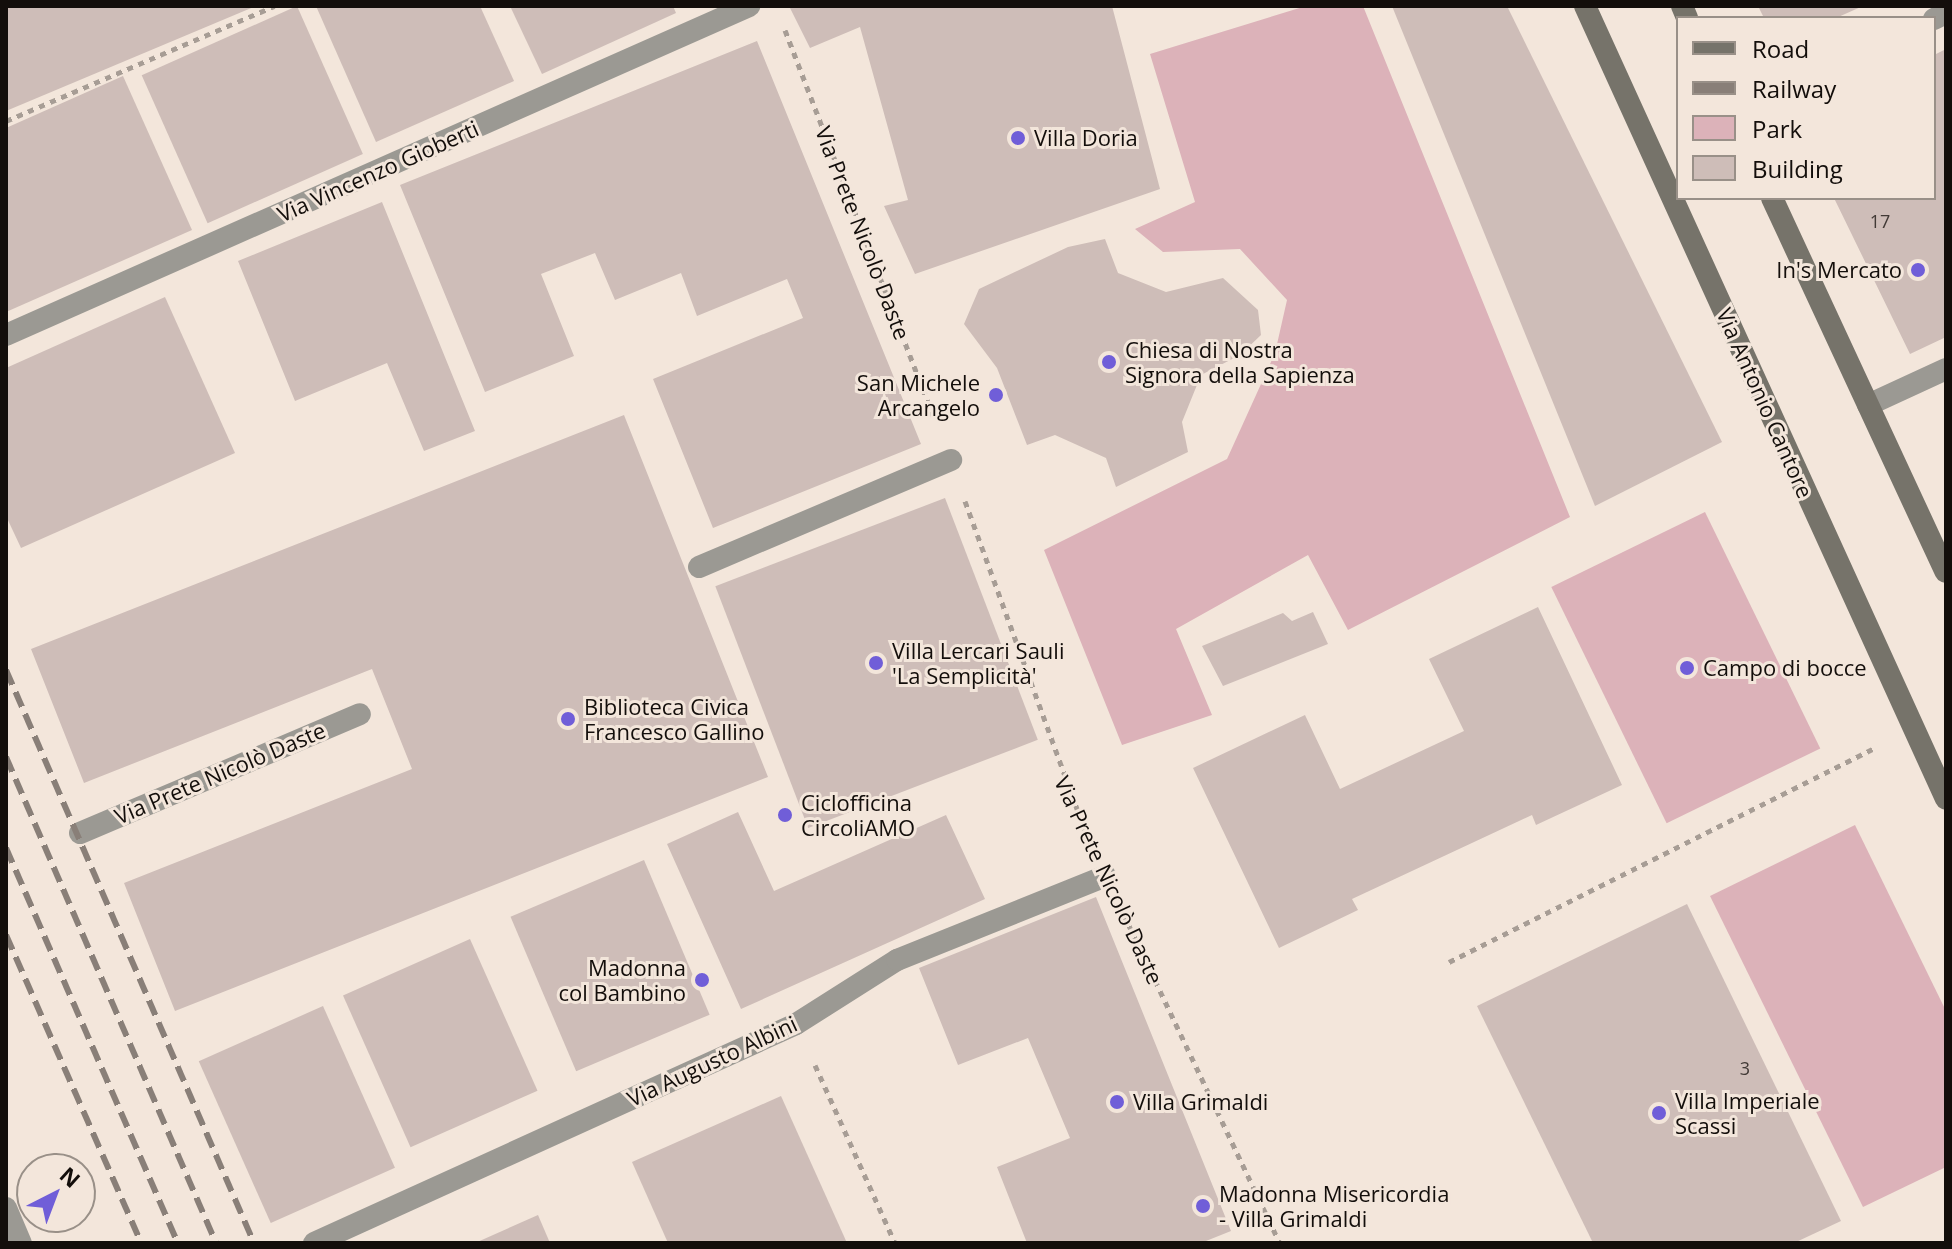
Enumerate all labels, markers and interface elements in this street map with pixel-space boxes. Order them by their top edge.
legend [1676,16,1936,200]
text: Road [1752,32,1809,65]
text: Railway [1752,72,1836,105]
text: Park [1752,112,1802,145]
street label: Via Vincenzo Gioberti [273,115,483,227]
street label: Via Prete Nicolò Daste [810,123,916,343]
place label: Villa Doria [1034,125,1138,151]
marker: Villa Doria [1009,129,1027,147]
text: Building [1752,152,1843,185]
house number: 17 [1870,210,1890,232]
place label: In's Mercato [1776,257,1902,283]
marker: In's Mercato [1909,261,1927,279]
street label: Via Antonio Cantore [1711,304,1819,502]
place label: Chiesa di Nostra Signora della Sapienza [1125,336,1355,388]
marker: Chiesa di Nostra Signora della Sapienza [1100,353,1118,371]
place label: San Michele Arcangelo [857,369,980,420]
marker: San Michele Arcangelo [987,386,1005,404]
place label: Villa Lercari Sauli 'La Semplicità' [892,637,1064,688]
marker: Villa Lercari Sauli 'La Semplicità' [867,654,885,672]
place label: Campo di bocce [1703,655,1867,681]
marker: Campo di bocce [1678,659,1696,677]
place label: Biblioteca Civica Francesco Gallino [584,693,765,744]
marker: Biblioteca Civica Francesco Gallino [559,710,577,728]
street label: Via Prete Nicolò Daste [111,717,329,829]
street label: Via Prete Nicolò Daste [1049,772,1169,988]
place label: Ciclofficina CircoliAMO [801,789,915,840]
marker: Ciclofficina CircoliAMO [776,806,794,824]
place label: Madonna col Bambino [558,954,686,1006]
marker: Madonna col Bambino [693,971,711,989]
street label: Via Augusto Albini [623,1010,801,1112]
house number: 3 [1740,1057,1750,1079]
place label: Villa Imperiale Scassi [1675,1087,1820,1138]
place label: Villa Grimaldi [1133,1089,1268,1115]
marker: Villa Grimaldi [1108,1093,1126,1111]
marker: Villa Imperiale Scassi [1650,1104,1668,1122]
north arrow [16,1153,96,1233]
text: N [54,1160,87,1194]
place label: Madonna Misericordia - Villa Grimaldi [1219,1180,1449,1232]
marker: Madonna Misericordia - Villa Grimaldi [1194,1197,1212,1215]

